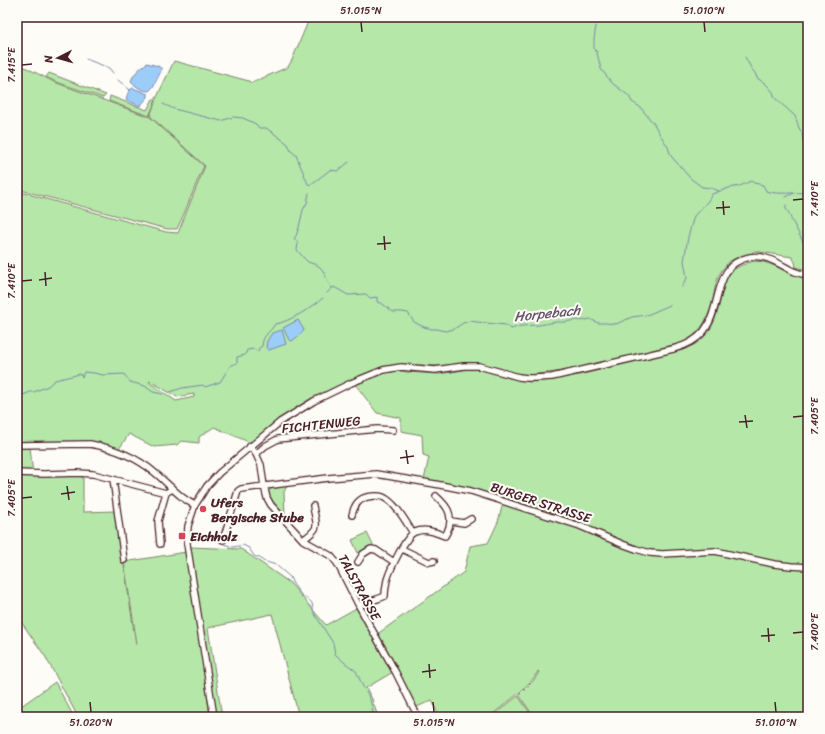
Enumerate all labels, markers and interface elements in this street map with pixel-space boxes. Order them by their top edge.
text: 51.015°N [340,2,382,20]
text: 51.010°N [683,2,725,20]
north arrow [38,38,78,78]
text: 7.415°E [3,46,21,83]
text: N [39,54,59,65]
text: 7.410°E [806,180,824,217]
text: 7.410°E [3,262,21,299]
water label: Horpebach [513,297,583,329]
text: 7.405°E [806,396,824,435]
street label: FICHTENWEG [281,409,361,440]
street label: BURGER STRASSE [488,475,595,530]
text: 7.405°E [3,478,21,517]
place label: Ufers Bergische Stube [211,491,304,529]
marker: Ufers Bergische Stube [198,504,208,514]
place label: Eichholz [190,525,238,548]
marker: Eichholz [177,531,187,541]
street label: TALSTRASSE [332,550,388,625]
text: 7.400°E [806,612,824,651]
text: 51.020°N [69,714,113,732]
text: 51.015°N [413,714,455,732]
text: 51.010°N [755,714,797,732]

